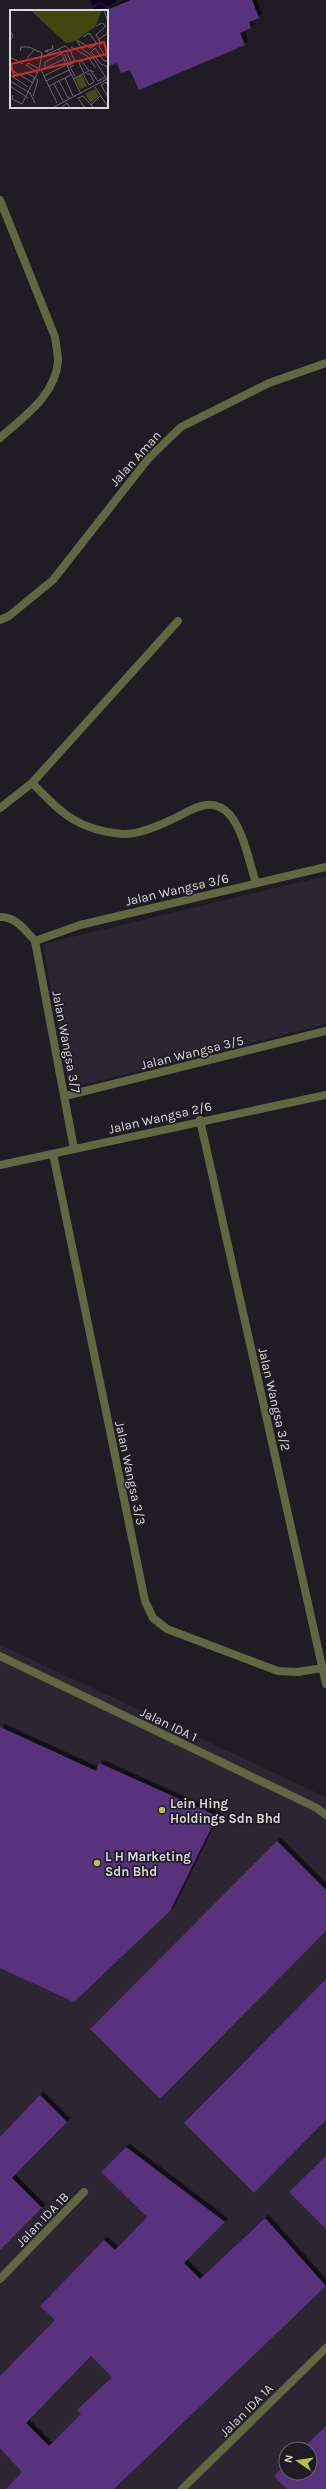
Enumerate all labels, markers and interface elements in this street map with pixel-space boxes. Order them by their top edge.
inset map [10,10,108,108]
street label: Jalan Aman [107,428,164,489]
street label: Jalan Wangsa 3/6 [124,870,230,909]
street label: Jalan Wangsa 3/7 [49,990,84,1095]
street label: Jalan Wangsa 3/5 [139,1032,245,1073]
street label: Jalan Wangsa 2/6 [107,1098,213,1137]
street label: Jalan Wangsa 3/2 [255,1346,294,1452]
street label: Jalan Wangsa 3/3 [112,1420,149,1526]
street label: Jalan IDA 1 [138,1704,200,1745]
place label: Lein Hing Holdings Sdn Bhd [170,1796,281,1826]
marker: Lein Hing Holdings Sdn Bhd [157,1805,167,1815]
place label: L H Marketing Sdn Bhd [105,1849,191,1879]
marker: L H Marketing Sdn Bhd [92,1858,102,1868]
street label: Jalan IDA 1B [13,2189,72,2249]
street label: Jalan IDA 1A [217,2380,276,2440]
north arrow [278,2441,318,2481]
text: N [282,2454,296,2464]

